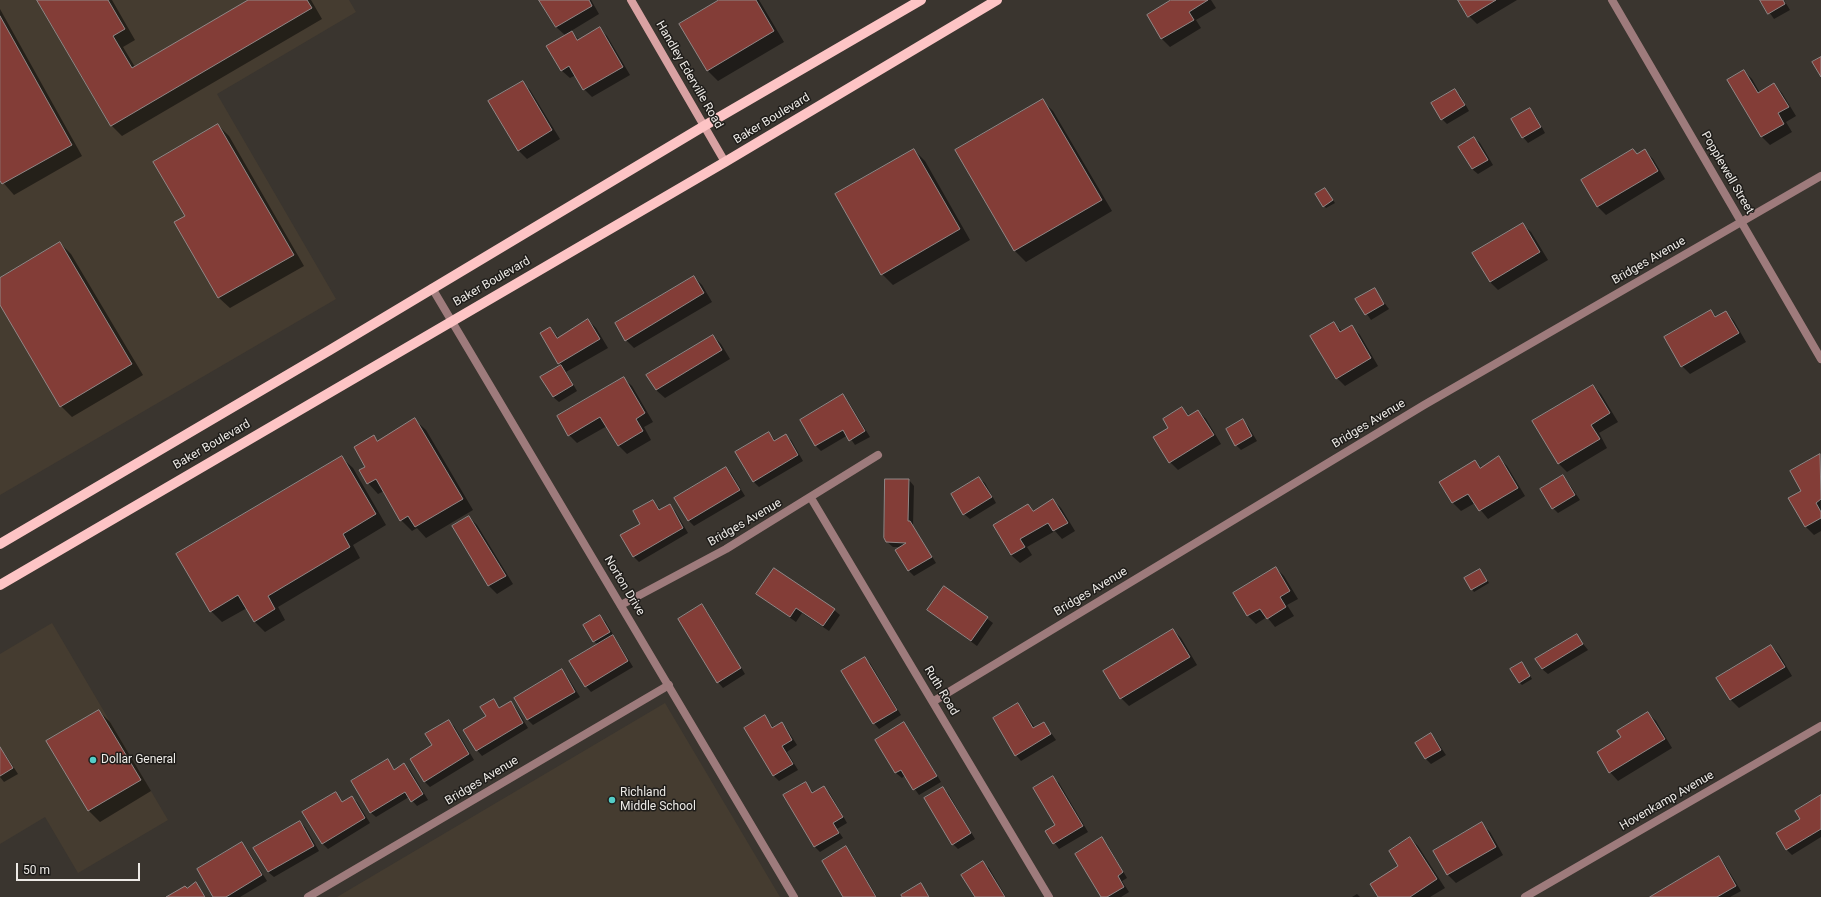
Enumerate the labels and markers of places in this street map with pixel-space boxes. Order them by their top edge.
place label: Dollar General [101,753,176,767]
marker: Dollar General [88,755,98,765]
place label: Richland Middle School [620,786,696,814]
marker: Richland Middle School [607,795,617,805]

